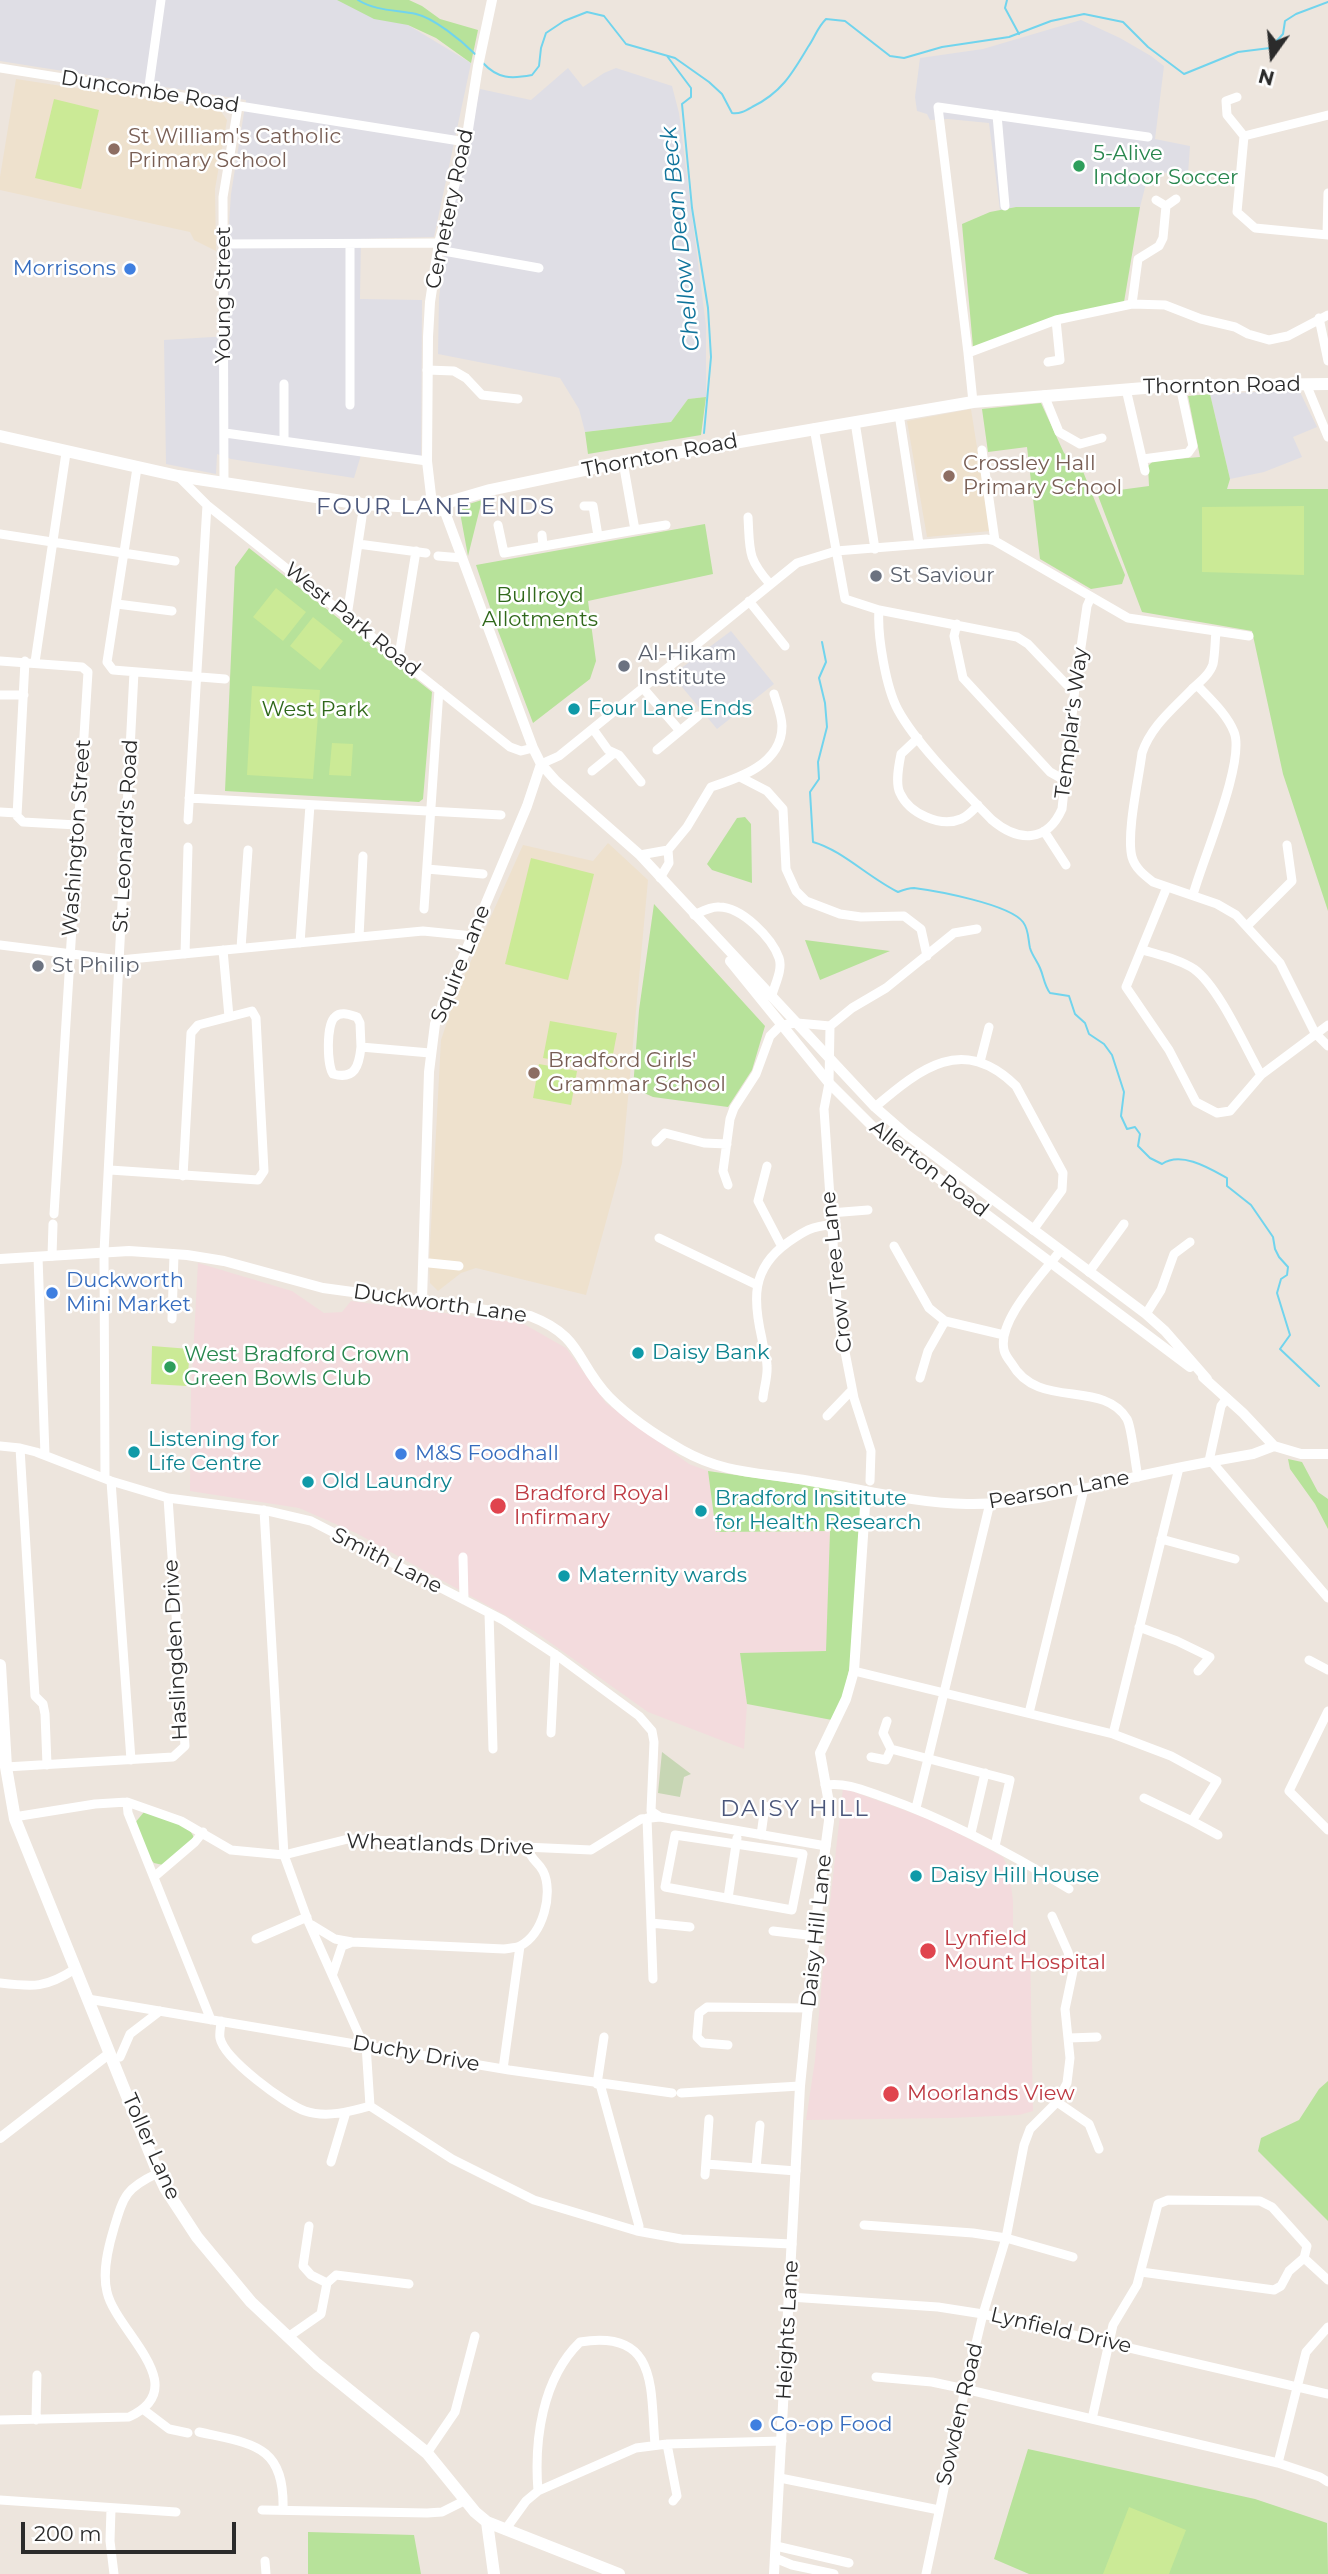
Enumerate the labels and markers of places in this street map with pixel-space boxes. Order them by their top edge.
place label: St William's Catholic Primary School [128,124,341,174]
marker: St William's Catholic Primary School [106,141,122,157]
place label: 5-Alive Indoor Soccer [1093,141,1238,191]
marker: 5-Alive Indoor Soccer [1071,158,1087,174]
place label: Morrisons [13,256,116,282]
marker: Morrisons [122,261,138,277]
place label: Crossley Hall Primary School [963,451,1122,501]
marker: Crossley Hall Primary School [941,468,957,484]
place label: St Saviour [890,563,995,589]
marker: St Saviour [868,568,884,584]
place label: Al-Hikam Institute [638,641,736,691]
marker: Al-Hikam Institute [616,658,632,674]
place label: Four Lane Ends [588,696,752,722]
marker: Four Lane Ends [566,701,582,717]
place label: St Philip [52,953,139,979]
marker: St Philip [30,958,46,974]
place label: Bradford Girls' Grammar School [548,1048,726,1098]
marker: Bradford Girls' Grammar School [526,1065,542,1081]
place label: Duckworth Mini Market [66,1268,191,1318]
marker: Duckworth Mini Market [44,1285,60,1301]
place label: Daisy Bank [652,1340,769,1366]
place label: West Bradford Crown Green Bowls Club [184,1342,410,1392]
marker: Daisy Bank [630,1345,646,1361]
marker: West Bradford Crown Green Bowls Club [162,1359,178,1375]
place label: Listening for Life Centre [148,1427,280,1477]
place label: M&S Foodhall [415,1441,559,1467]
marker: Listening for Life Centre [126,1444,142,1460]
marker: M&S Foodhall [393,1446,409,1462]
place label: Old Laundry [322,1469,452,1495]
marker: Old Laundry [300,1474,316,1490]
place label: Bradford Royal Infirmary [514,1481,669,1531]
place label: Bradford Insititute for Health Research [715,1486,921,1536]
marker: Bradford Royal Infirmary [488,1496,508,1516]
marker: Bradford Insititute for Health Research [693,1503,709,1519]
place label: Maternity wards [578,1563,747,1589]
marker: Maternity wards [556,1568,572,1584]
place label: Daisy Hill House [930,1863,1099,1889]
marker: Daisy Hill House [908,1868,924,1884]
place label: Lynfield Mount Hospital [944,1926,1106,1976]
marker: Lynfield Mount Hospital [918,1941,938,1961]
place label: Moorlands View [907,2081,1075,2107]
marker: Moorlands View [881,2084,901,2104]
place label: Co-op Food [770,2412,892,2438]
marker: Co-op Food [748,2417,764,2433]

